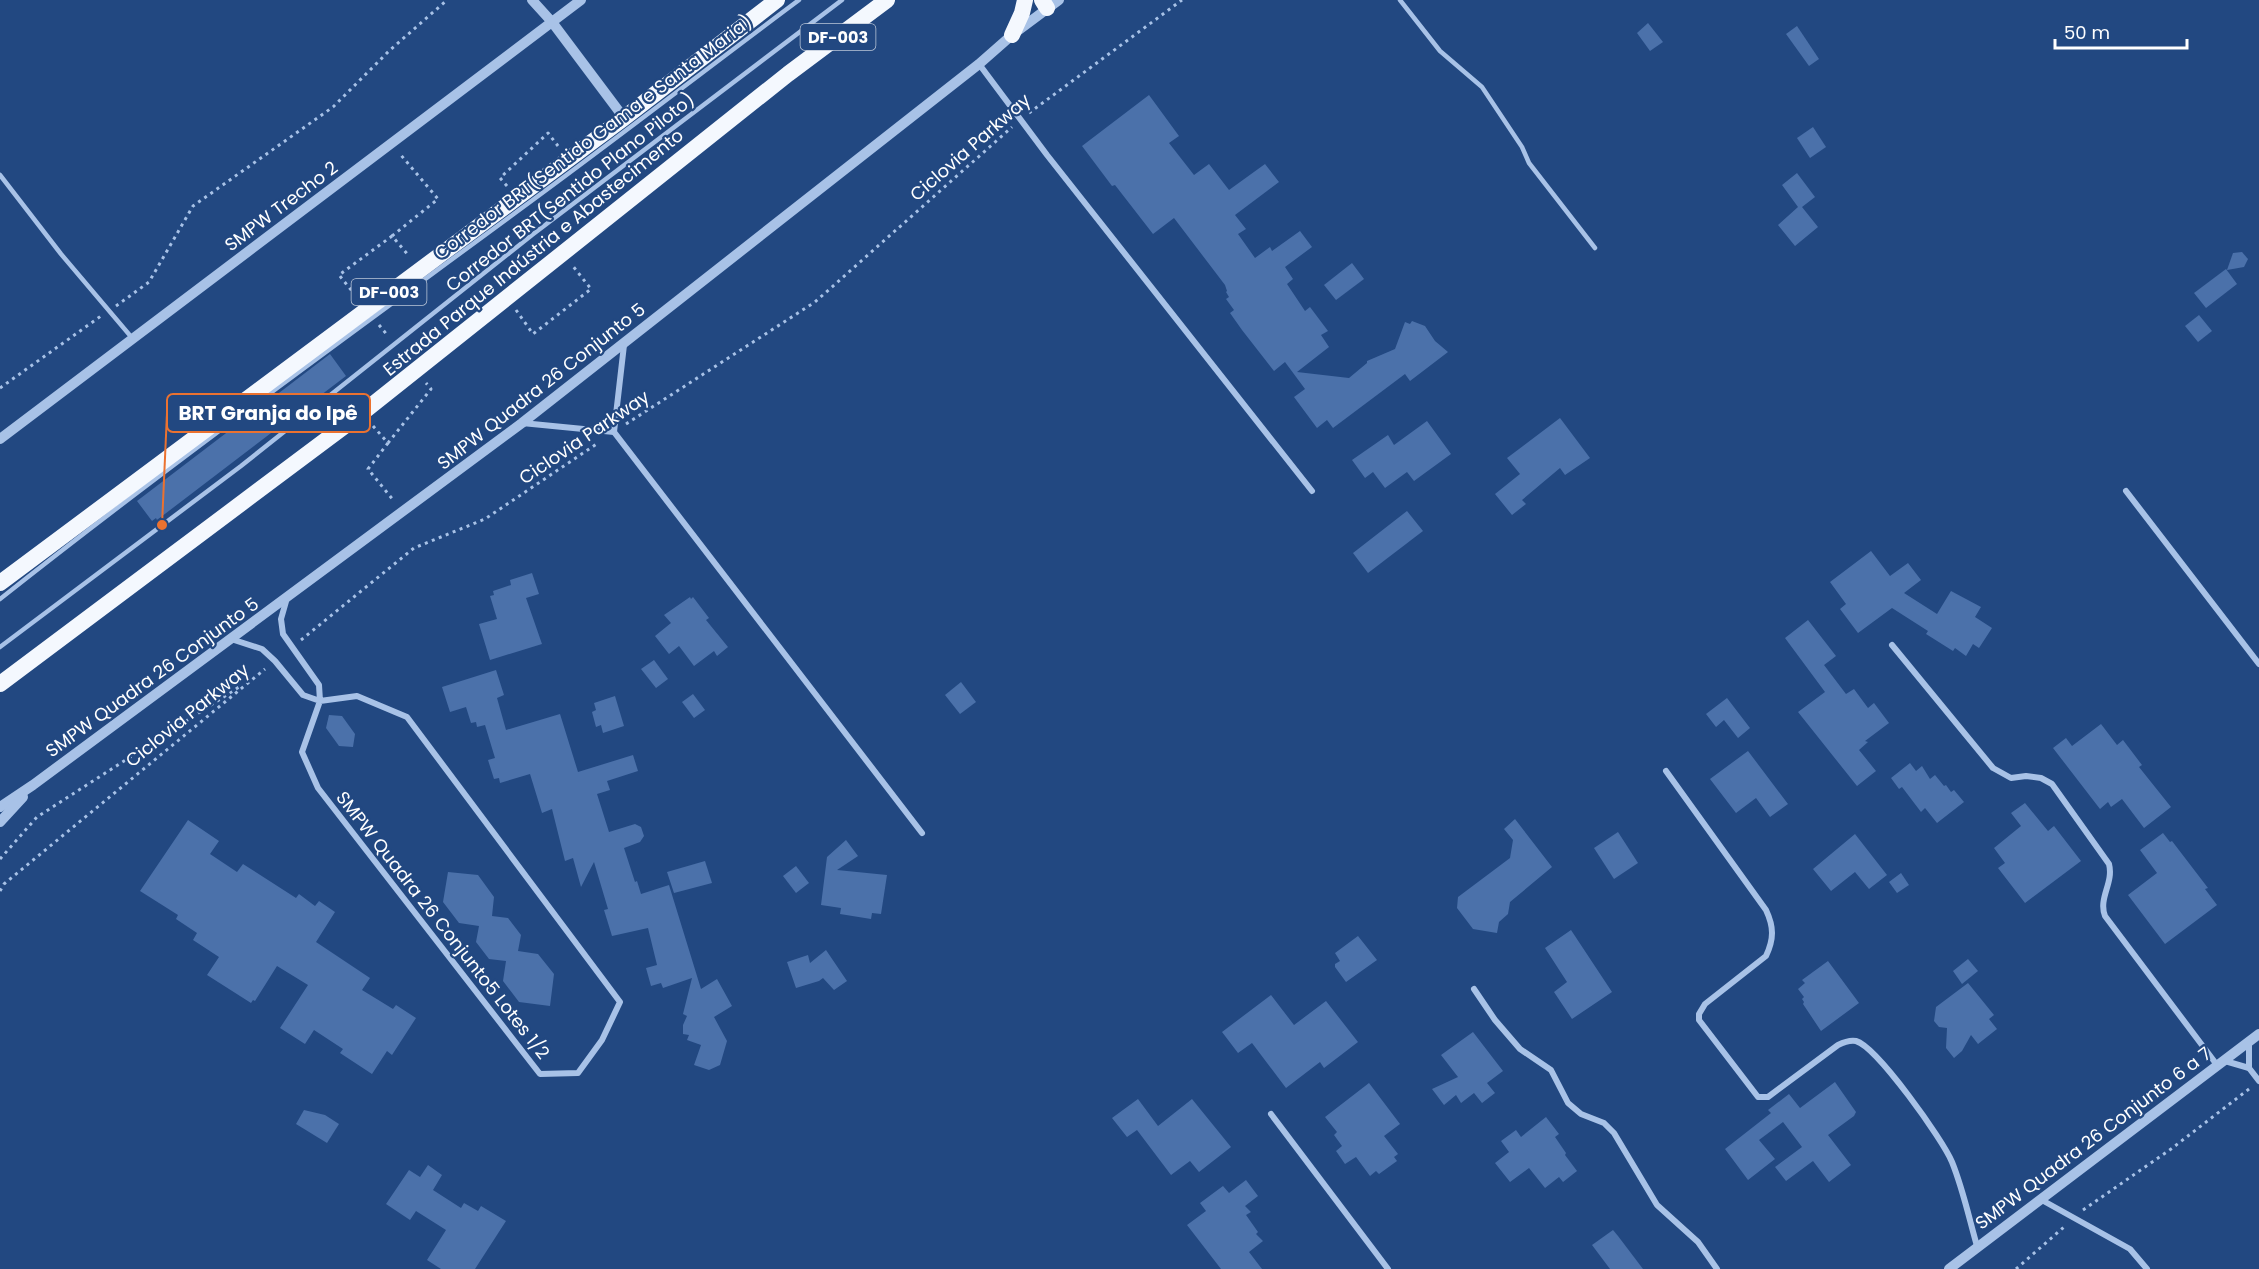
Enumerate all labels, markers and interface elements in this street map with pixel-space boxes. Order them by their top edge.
street label: Corredor BRT(Sentido Gama e Santa Maria) [429,9,757,265]
scale bar [2055,12,2187,50]
text: 50 m [2064,20,2110,45]
road number: DF-003 [800,24,876,50]
street label: Corredor BRT(Sentido Plano Piloto) [440,87,700,297]
street label: Ciclovia Parkway [904,88,1036,206]
street label: Estrada Parque Indústria e Abastecimento [377,123,689,381]
street label: SMPW Trecho 2 [219,155,343,257]
road number: DF-003 [352,279,426,305]
street label: SMPW Quadra 26 Conjunto 5 [432,297,650,475]
street label: Ciclovia Parkway [514,384,654,490]
callout: BRT Granja do Ipê [167,394,370,432]
text: BRT Granja do Ipê [178,399,358,427]
street label: SMPW Quadra 26 Conjunto 5 [40,591,264,763]
street label: Ciclovia Parkway [120,657,254,773]
street label: SMPW Quadra 26 Conjunto5 Lotes 1/2 [330,786,556,1064]
street label: SMPW Quadra 26 Conjunto 6 a 7 [1970,1041,2216,1235]

